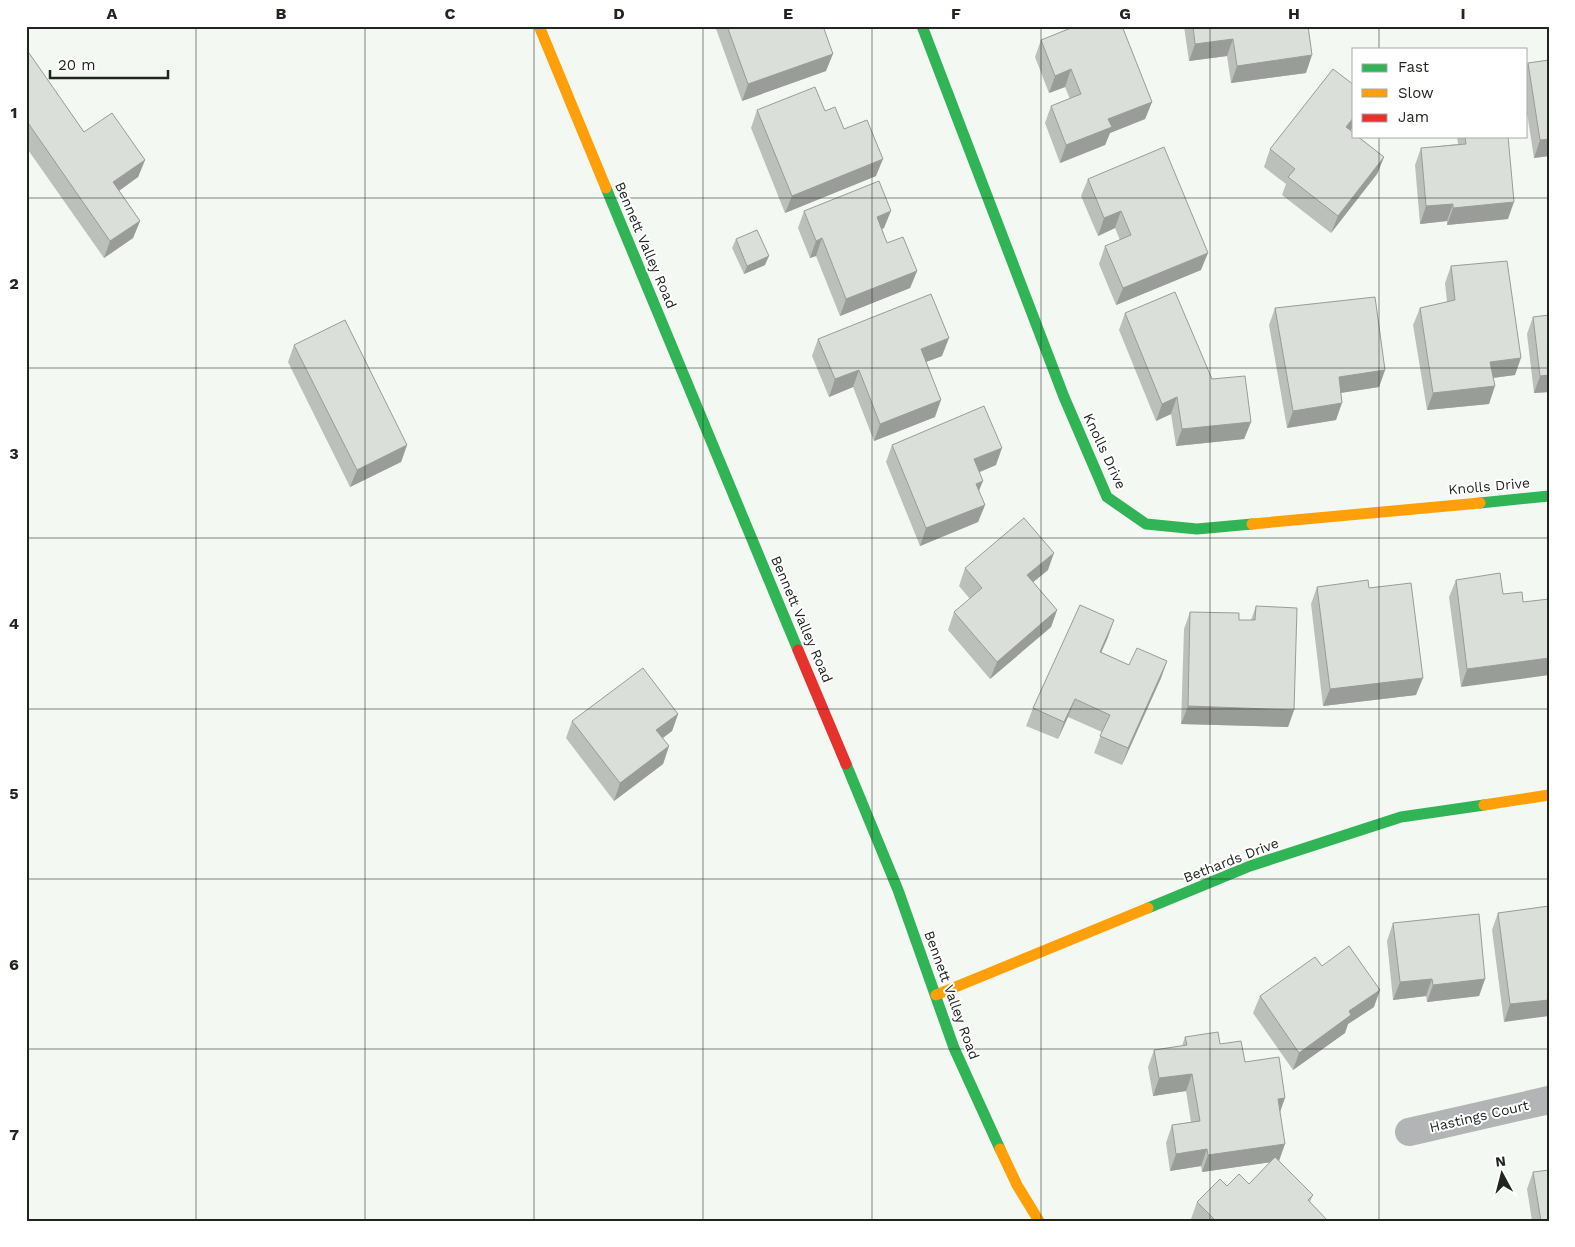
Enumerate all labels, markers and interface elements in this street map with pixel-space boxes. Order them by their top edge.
text: A [107,4,118,23]
text: B [276,4,287,23]
text: C [445,4,456,23]
text: D [613,4,625,23]
text: E [783,4,793,23]
text: F [951,4,961,23]
text: G [1119,4,1131,23]
text: H [1288,4,1300,23]
text: I [1460,4,1466,23]
scale bar [50,48,168,80]
legend [1352,48,1528,138]
text: 20 m [58,56,96,74]
text: Fast [1398,58,1430,76]
text: Slow [1398,84,1434,102]
text: 1 [11,103,17,122]
text: Jam [1398,108,1429,126]
street label: Bennett Valley Road [612,179,680,311]
text: 2 [9,274,19,293]
street label: Knolls Drive [1080,411,1130,491]
text: 3 [9,444,19,463]
street label: Knolls Drive [1448,474,1530,498]
street label: Bennett Valley Road [768,553,836,685]
text: 4 [9,614,19,633]
text: 5 [9,784,19,803]
street label: Bethards Drive [1181,834,1281,886]
street label: Bennett Valley Road [921,928,983,1062]
text: 6 [9,955,19,974]
street label: Hastings Court [1428,1097,1530,1135]
text: 7 [9,1125,19,1144]
north arrow [1478,1150,1528,1200]
text: N [1494,1153,1507,1170]

